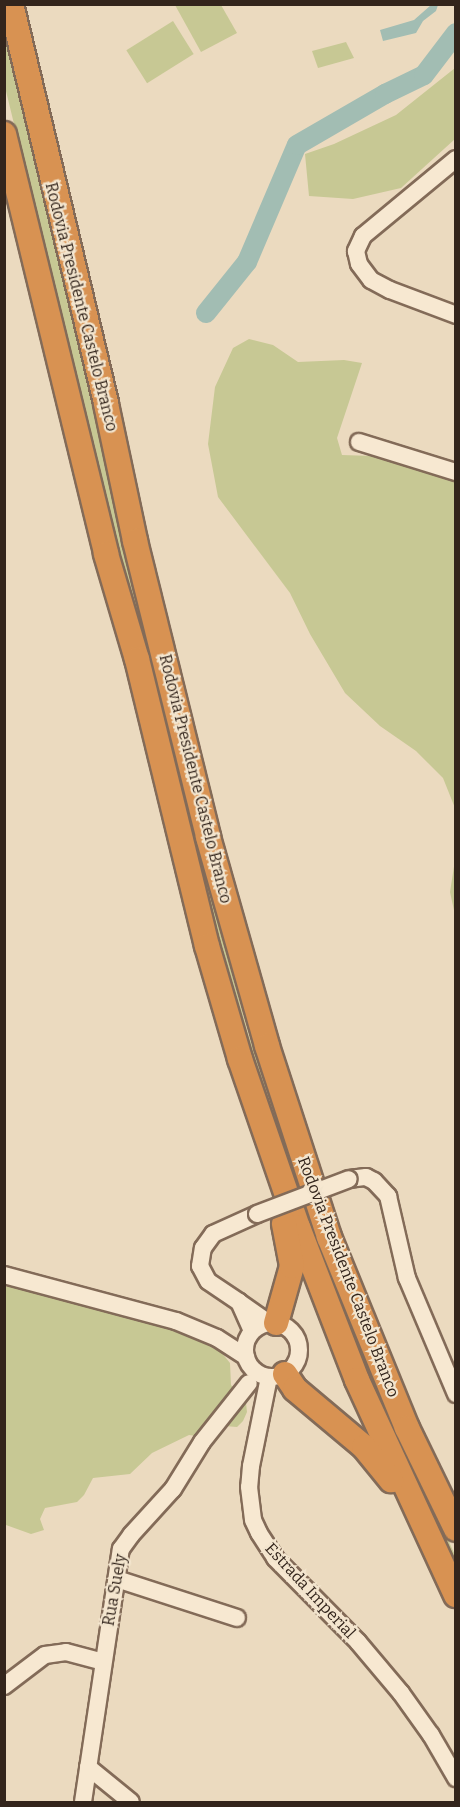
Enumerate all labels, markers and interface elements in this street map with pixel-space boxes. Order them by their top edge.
street label: Rodovia Presidente Castelo Branco [41,180,121,434]
street label: Rodovia Presidente Castelo Branco [155,652,235,906]
street label: Rodovia Presidente Castelo Branco [293,1154,403,1400]
street label: Estrada Imperial [261,1539,359,1643]
street label: Rua Suely [99,1552,131,1628]

